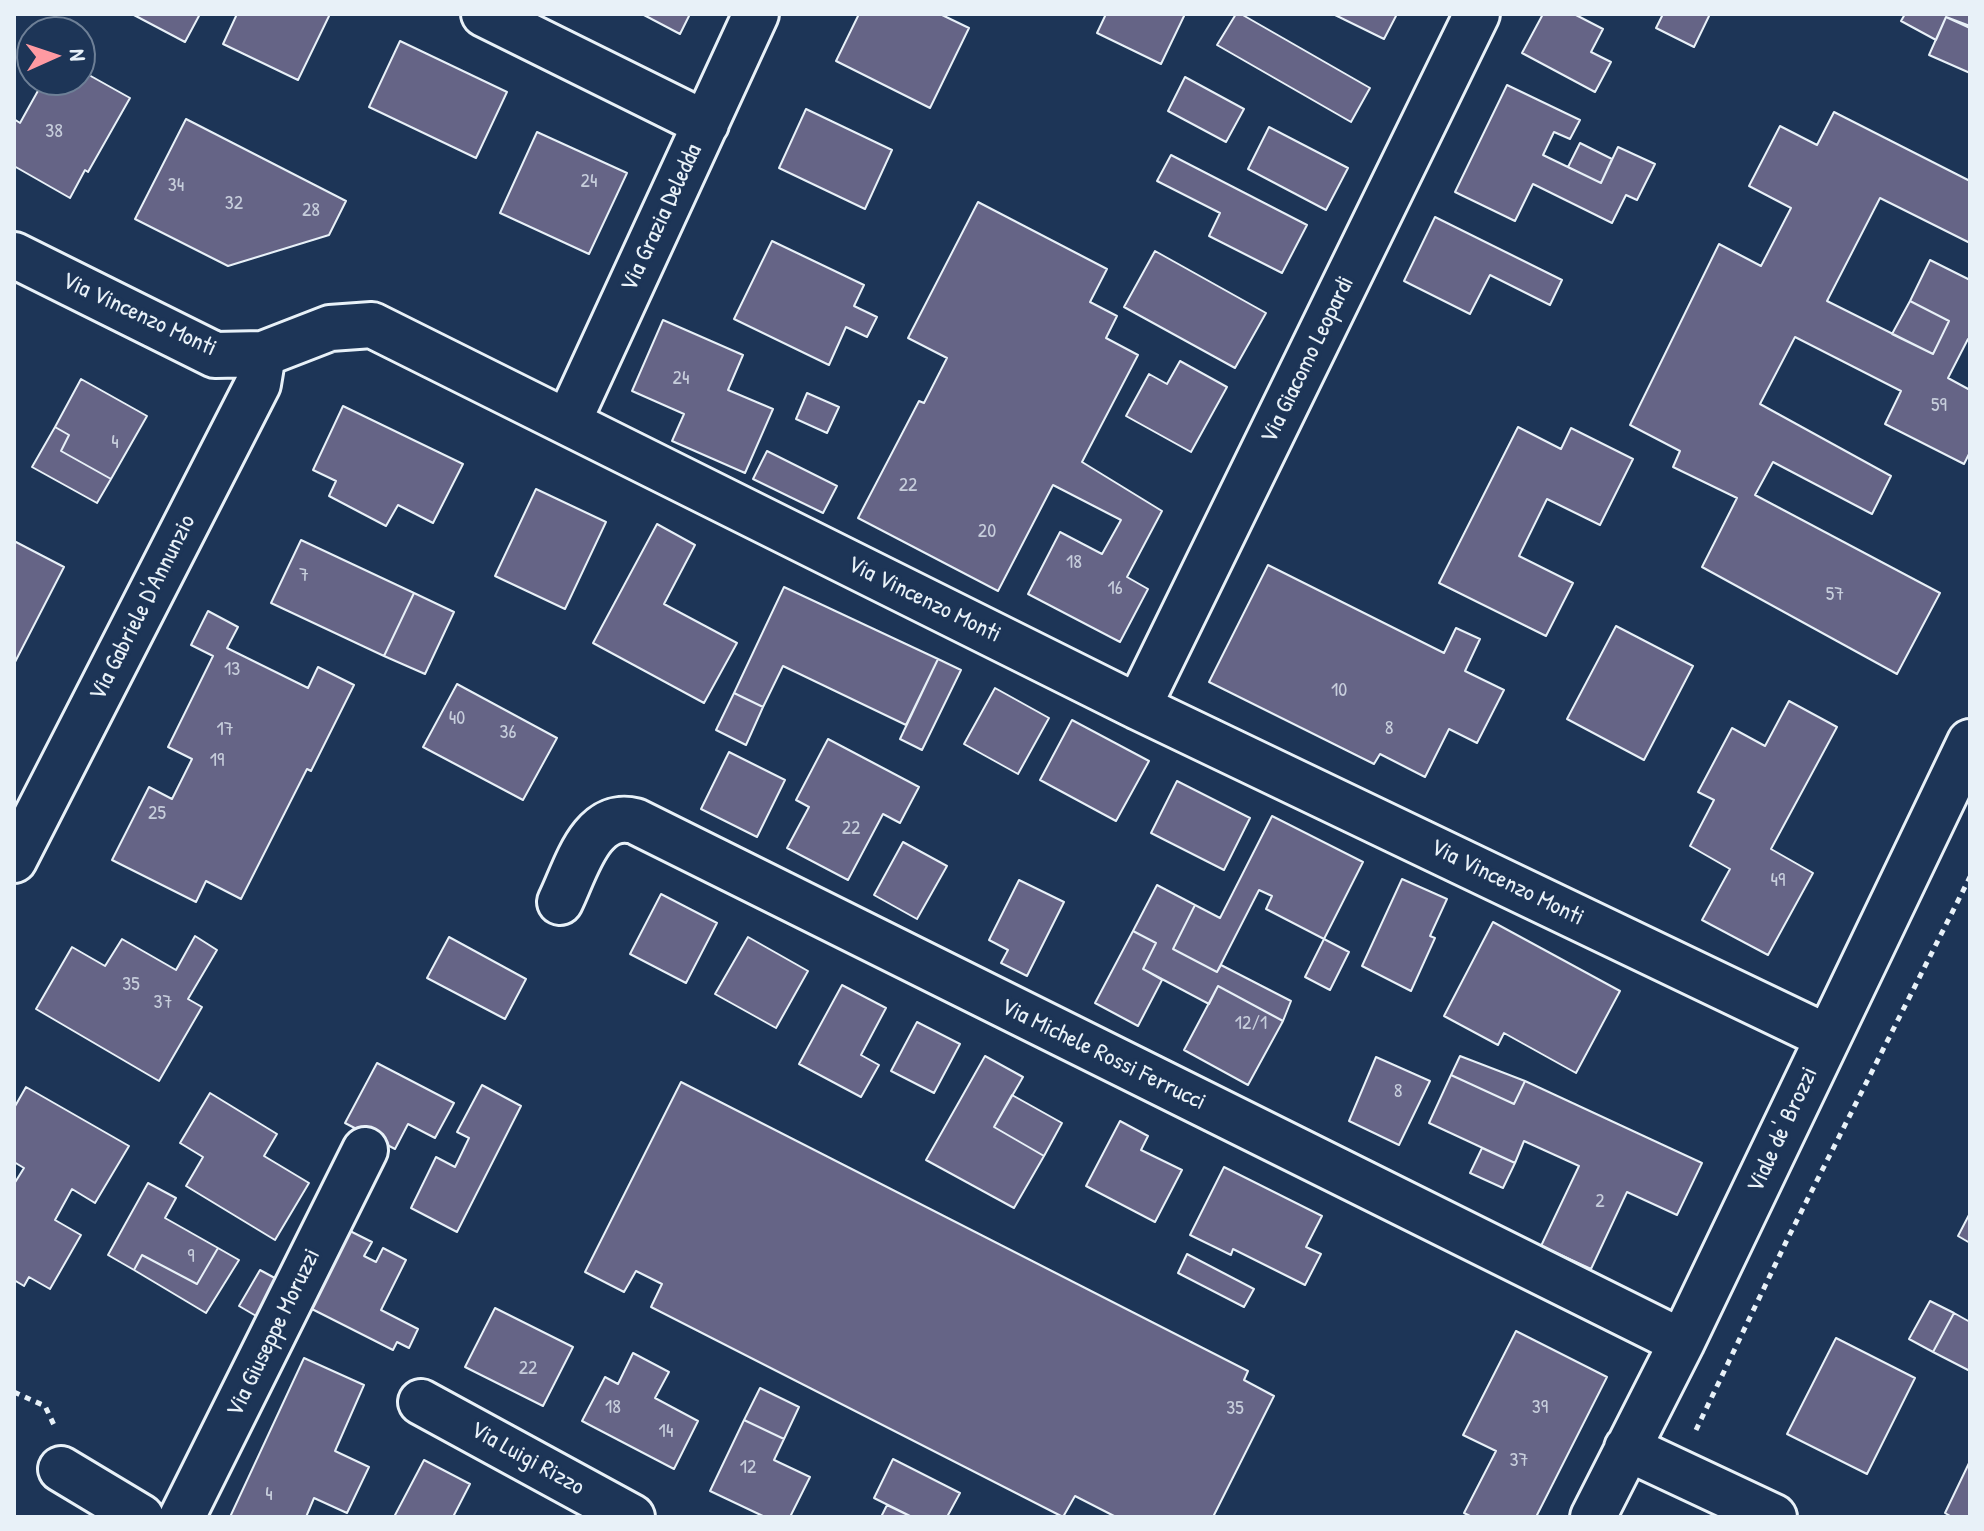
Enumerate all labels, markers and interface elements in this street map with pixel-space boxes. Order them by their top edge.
north arrow [16,16,96,96]
text: N [63,48,93,61]
house number: 38 [45,120,63,144]
street label: Via Grazia Deledda [615,140,709,296]
house number: 24 [581,170,597,194]
house number: 34 [168,174,184,198]
house number: 32 [225,192,243,216]
house number: 28 [302,199,320,223]
street label: Via Vincenzo Monti [57,267,221,363]
street label: Via Giacomo Leopardi [1255,272,1361,448]
house number: 24 [673,367,689,391]
house number: 59 [1931,394,1947,418]
house number: 4 [111,431,119,455]
house number: 22 [899,474,917,498]
street label: Via Gabriele D'Annunzio [84,510,202,706]
house number: 20 [978,520,996,544]
street label: Via Vincenzo Monti [843,550,1005,650]
house number: 18 [1066,551,1082,575]
house number: 7 [299,564,309,588]
house number: 16 [1107,577,1123,601]
house number: 57 [1826,583,1844,607]
house number: 13 [224,658,240,682]
house number: 10 [1331,679,1347,703]
house number: 40 [449,707,465,731]
house number: 8 [1385,717,1393,741]
house number: 17 [216,718,234,742]
house number: 36 [500,721,516,745]
house number: 19 [210,749,224,773]
house number: 25 [148,802,166,826]
house number: 22 [842,817,860,841]
street label: Via Vincenzo Monti [1426,833,1588,933]
house number: 49 [1771,869,1785,893]
house number: 35 [122,973,140,997]
house number: 37 [154,991,172,1015]
street label: Via Michele Rossi Ferrucci [996,993,1210,1117]
house number: 12/1 [1235,1012,1267,1036]
street label: Viale de' Brozzi [1741,1063,1825,1197]
house number: 8 [1394,1080,1402,1104]
house number: 2 [1595,1190,1605,1214]
street label: Via Giuseppe Moruzzi [221,1244,327,1422]
house number: 9 [187,1245,195,1269]
house number: 22 [519,1357,537,1381]
house number: 18 [605,1396,621,1420]
house number: 39 [1532,1396,1548,1420]
house number: 35 [1226,1397,1244,1421]
street label: Via Luigi Rizzo [465,1416,589,1502]
house number: 14 [659,1420,673,1444]
house number: 37 [1510,1449,1528,1473]
house number: 12 [740,1456,756,1480]
house number: 4 [265,1483,273,1507]

